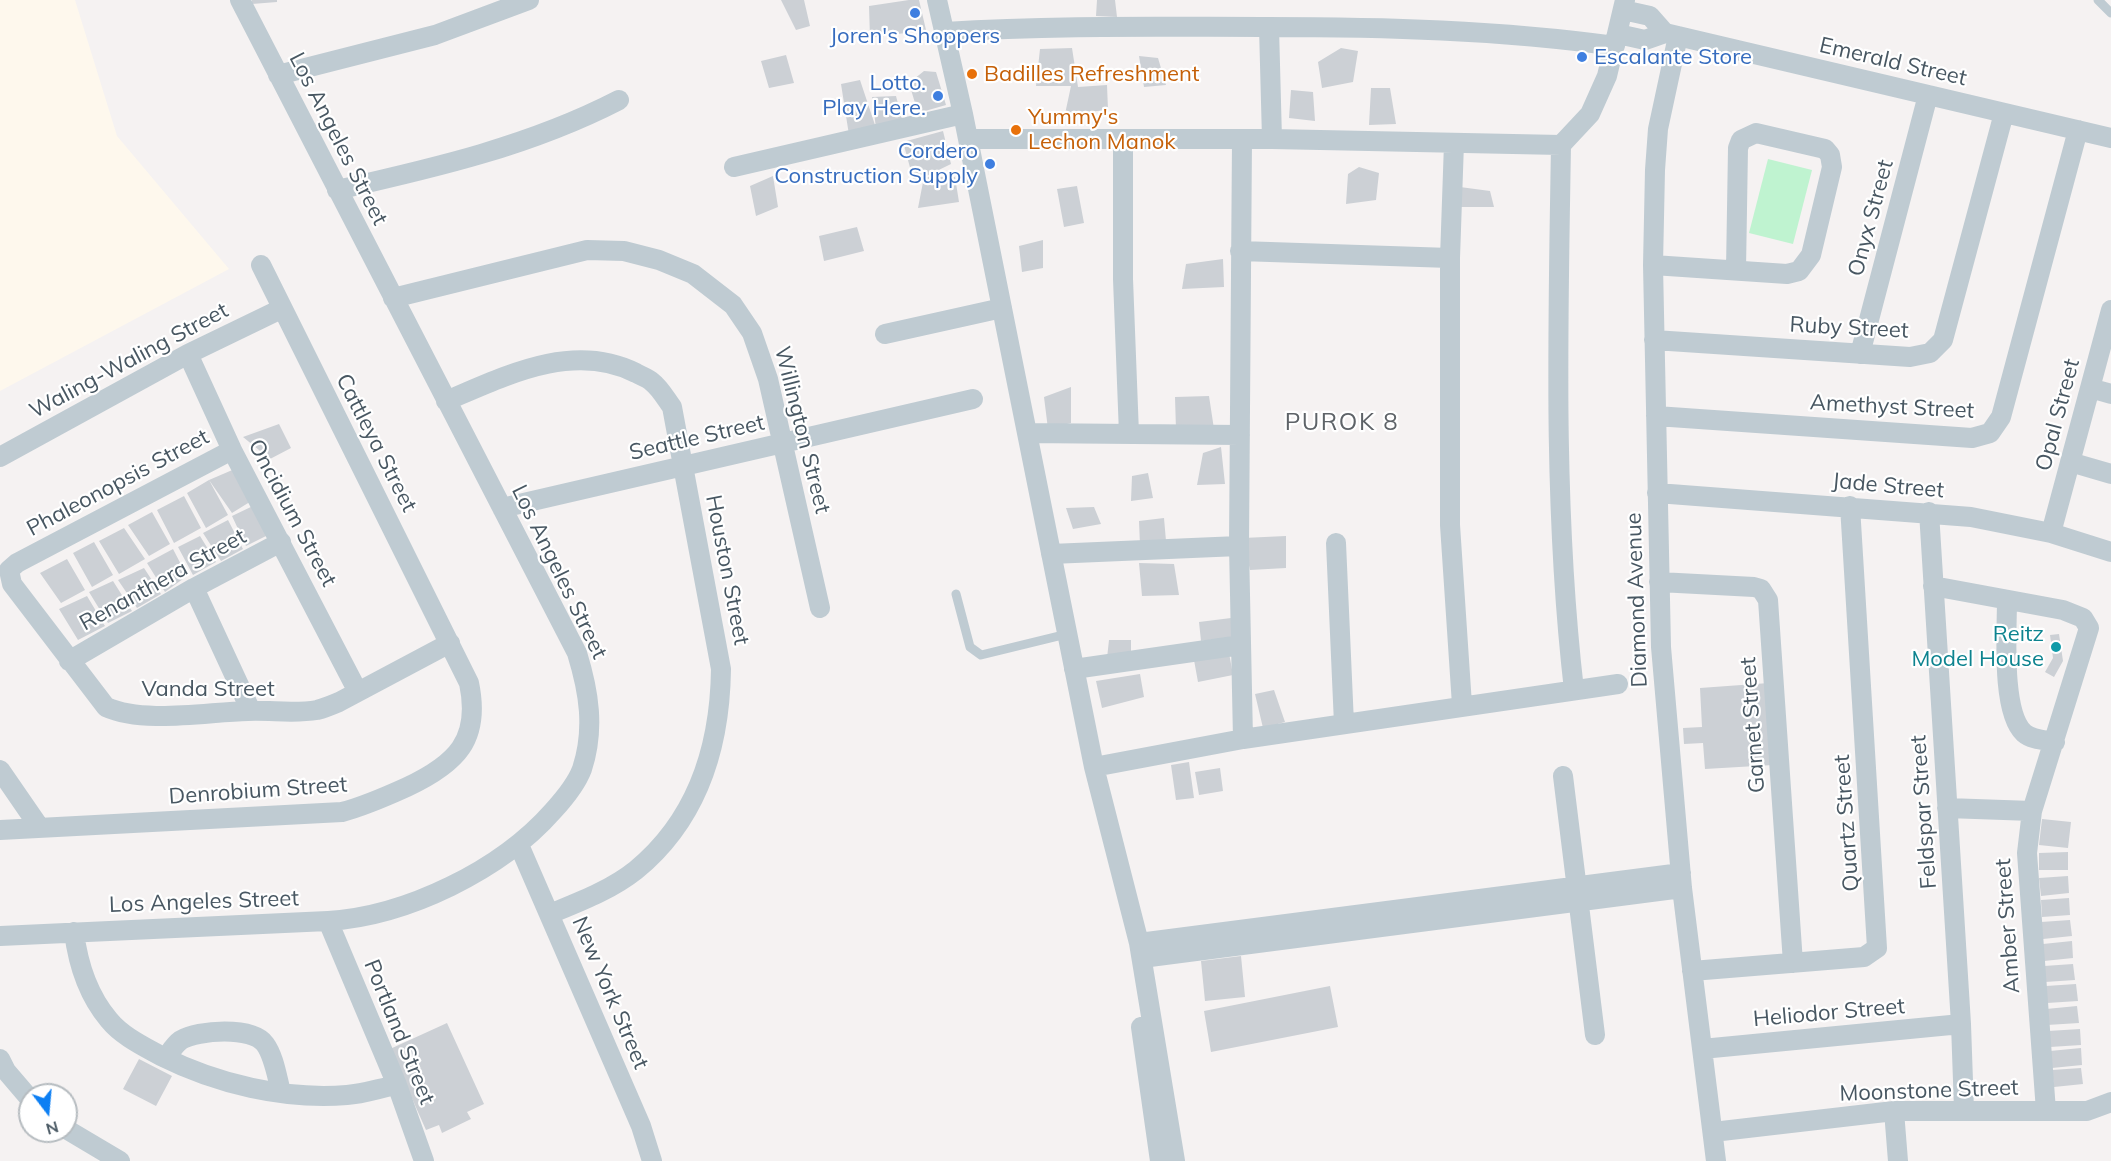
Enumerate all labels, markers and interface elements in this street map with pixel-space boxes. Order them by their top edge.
marker: Joren's Shoppers [908,6,922,20]
place label: Joren's Shoppers [830,23,1000,49]
street label: Emerald Street [1817,32,1969,92]
place label: Escalante Store [1594,44,1752,70]
street label: Los Angeles Street [283,48,393,230]
marker: Escalante Store [1575,50,1589,64]
place label: Badilles Refreshment [984,61,1200,87]
marker: Badilles Refreshment [965,67,979,81]
place label: Lotto. Play Here. [822,70,926,122]
marker: Lotto. Play Here. [931,89,945,103]
place label: Yummy's Lechon Manok [1028,104,1176,156]
marker: Yummy's Lechon Manok [1009,123,1023,137]
place label: Cordero Construction Supply [774,138,978,190]
marker: Cordero Construction Supply [983,157,997,171]
street label: Onyx Street [1843,157,1899,279]
street label: Waling-Waling Street [25,297,233,425]
street label: Ruby Street [1789,312,1909,344]
street label: Willington Street [768,344,836,516]
street label: Opal Street [2030,356,2086,474]
street label: Cattleya Street [330,370,422,516]
street label: Amethyst Street [1809,390,1975,424]
district label: PUROK 8 [1285,409,1399,437]
street label: Seattle Street [627,410,767,466]
street label: Phaleonopsis Street [22,424,214,542]
street label: Oncidium Street [242,435,342,591]
street label: Jade Street [1831,468,1945,504]
street label: Los Angeles Street [505,481,613,663]
street label: Houston Street [699,493,755,647]
street label: Diamond Avenue [1621,512,1653,688]
street label: Renanthera Street [75,523,251,637]
place label: Reitz Model House [1911,621,2044,672]
marker: Reitz Model House [2049,640,2063,654]
street label: Garnet Street [1735,656,1771,794]
street label: Vanda Street [141,676,275,702]
street label: Feldspar Street [1905,734,1943,890]
street label: Quartz Street [1829,754,1865,892]
street label: Denrobium Street [168,772,348,810]
street label: Amber Street [1990,858,2026,994]
street label: Los Angeles Street [109,885,299,919]
street label: New York Street [566,913,654,1073]
street label: Portland Street [358,956,440,1108]
street label: Heliodor Street [1752,993,1906,1033]
street label: Moonstone Street [1839,1075,2019,1107]
north arrow [18,1083,78,1143]
text: N [44,1117,61,1140]

